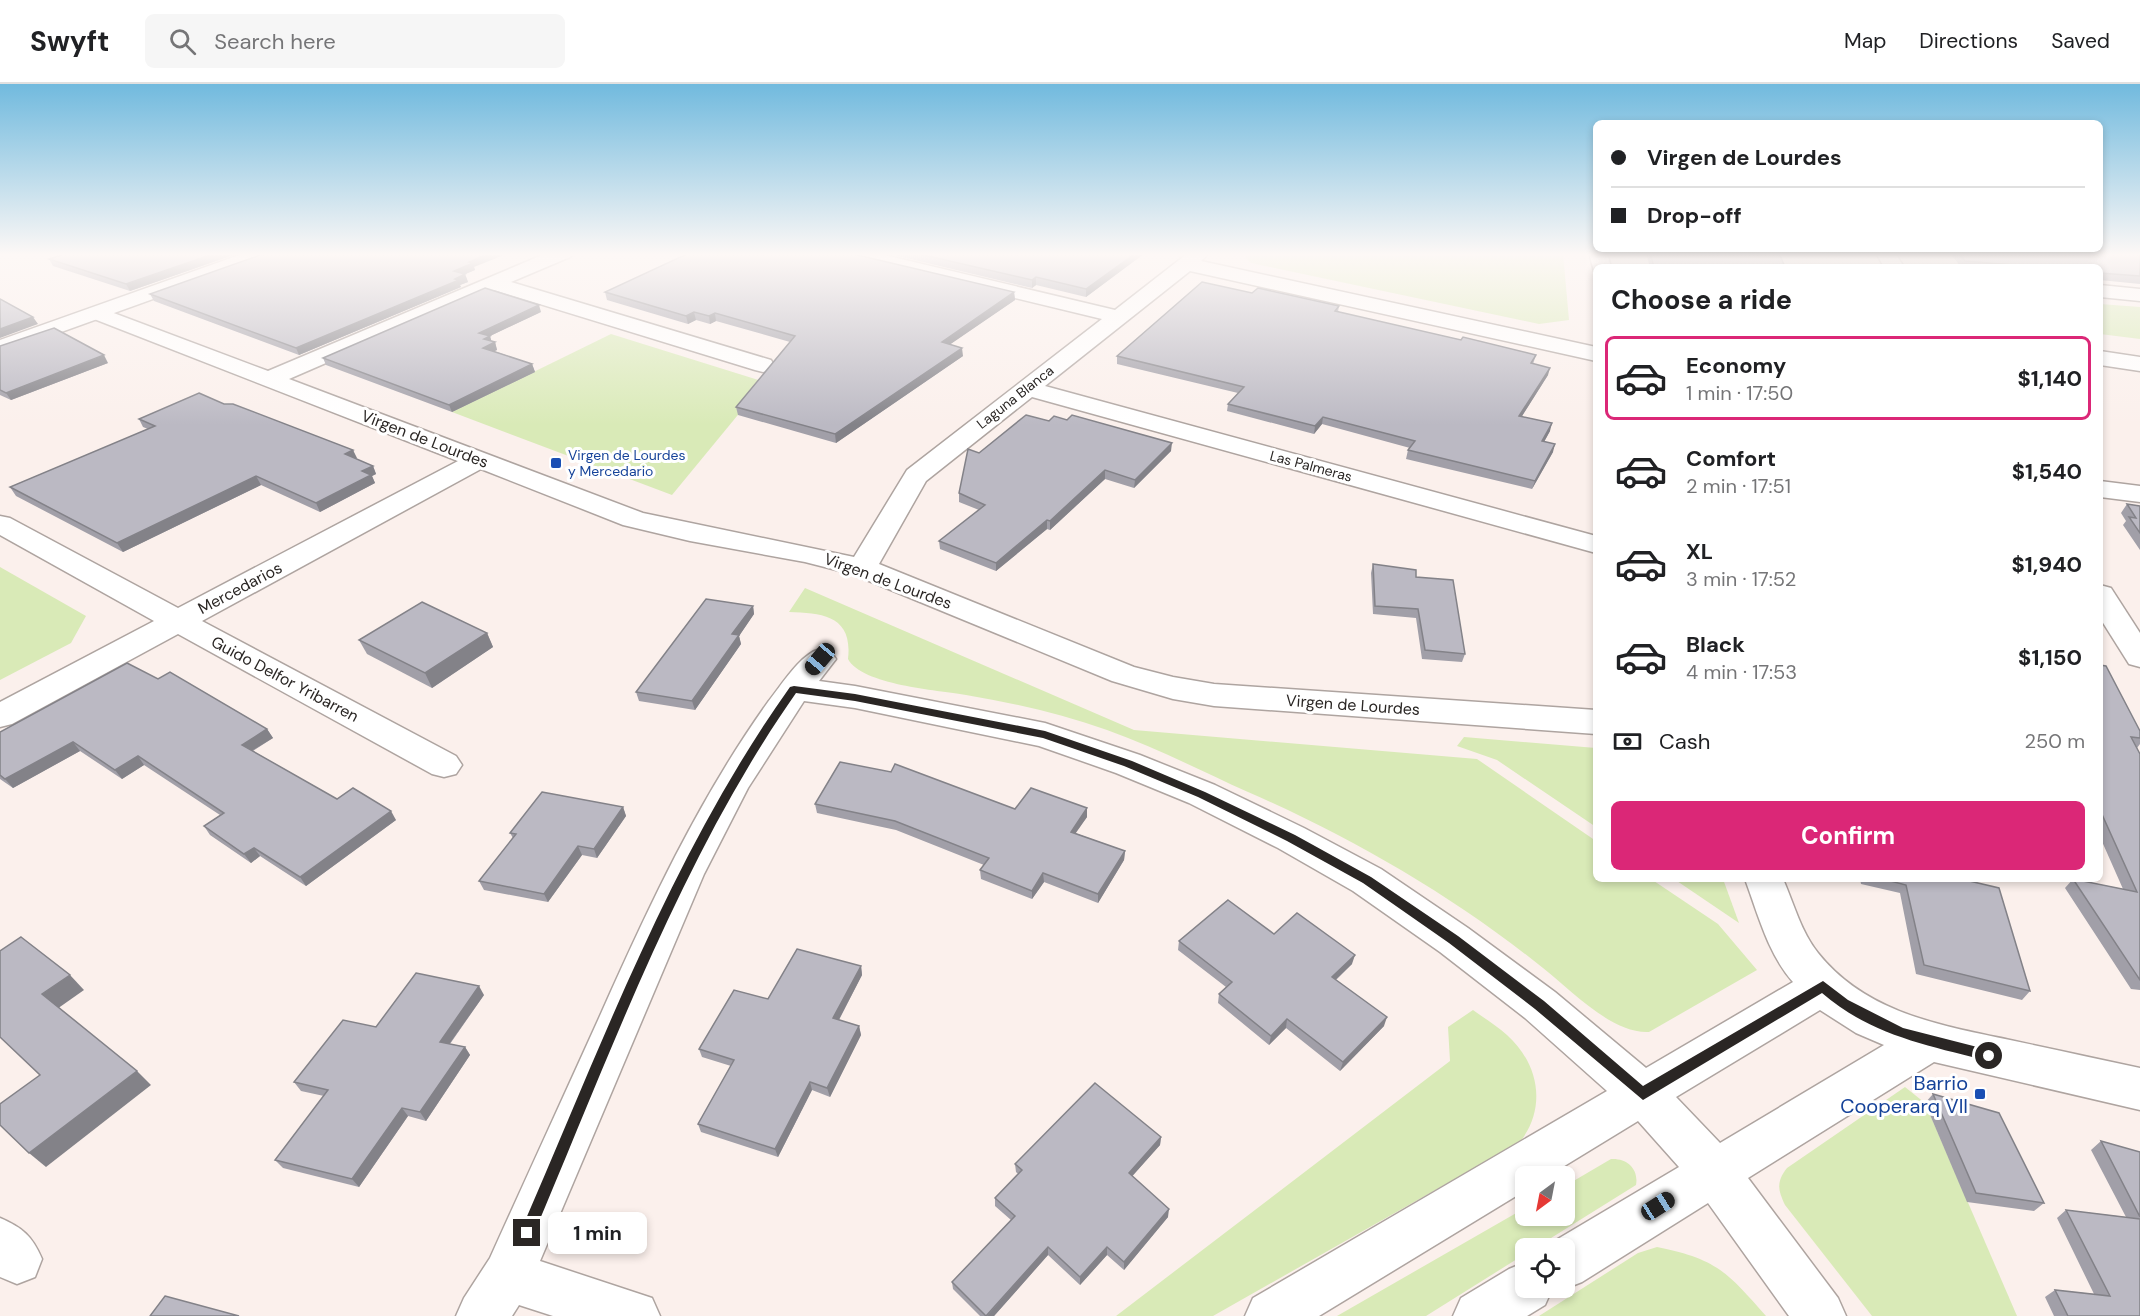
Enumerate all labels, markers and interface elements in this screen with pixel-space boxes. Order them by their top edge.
search box [145,14,565,68]
text: Swyft [30,23,109,60]
icon: search [166,25,199,58]
text: Search here [214,27,336,56]
text: Map [1844,27,1886,55]
text: Directions [1919,27,2018,55]
text: Saved [2051,27,2110,55]
text: Virgen de Lourdes [1647,143,1842,172]
text: Drop-off [1647,201,1742,230]
text: Choose a ride [1611,282,1792,317]
icon: car [1614,351,1668,405]
text: Economy [1686,351,1786,380]
street label: Laguna Blanca [973,361,1057,433]
text: $1,140 [2017,364,2082,393]
text: 1 min · 17:50 [1686,380,1793,406]
street label: Virgen de Lourdes [359,405,491,473]
icon: car [1614,444,1668,498]
text: Comfort [1686,444,1776,473]
place label: Virgen de Lourdes y Mercedario [568,446,686,480]
street label: Las Palmeras [1268,446,1354,486]
marker: Virgen de Lourdes y Mercedario [549,456,563,470]
text: $1,540 [2012,457,2082,486]
text: 2 min · 17:51 [1686,473,1791,499]
icon: car [1614,537,1668,591]
text: XL [1686,537,1713,566]
street label: Virgen de Lourdes [821,548,955,614]
text: $1,940 [2012,550,2082,579]
street label: Mercedarios [194,557,286,619]
text: 3 min · 17:52 [1686,566,1796,592]
icon: car [1614,630,1668,684]
text: Black [1686,630,1745,659]
street label: Guido Delfor Yribarren [208,631,362,727]
car [802,639,838,679]
text: $1,150 [2018,643,2082,672]
text: 4 min · 17:53 [1686,659,1797,685]
street label: Virgen de Lourdes [1285,690,1421,720]
icon: cash [1611,725,1644,758]
text: Cash [1659,727,1710,756]
text: 250 m [2024,728,2085,754]
button: Confirm [1611,801,2085,870]
route start [1975,1042,2002,1069]
place label: Barrio Cooperarq VII [1840,1070,1968,1119]
marker: Barrio Cooperarq VII [1973,1087,1987,1101]
north arrow [1515,1166,1575,1226]
map controls [1515,1166,1575,1298]
car [1638,1189,1678,1223]
callout: 1 min [548,1212,647,1254]
route end [513,1219,540,1246]
text: 1 min [573,1220,622,1246]
button: locate [1515,1238,1575,1298]

